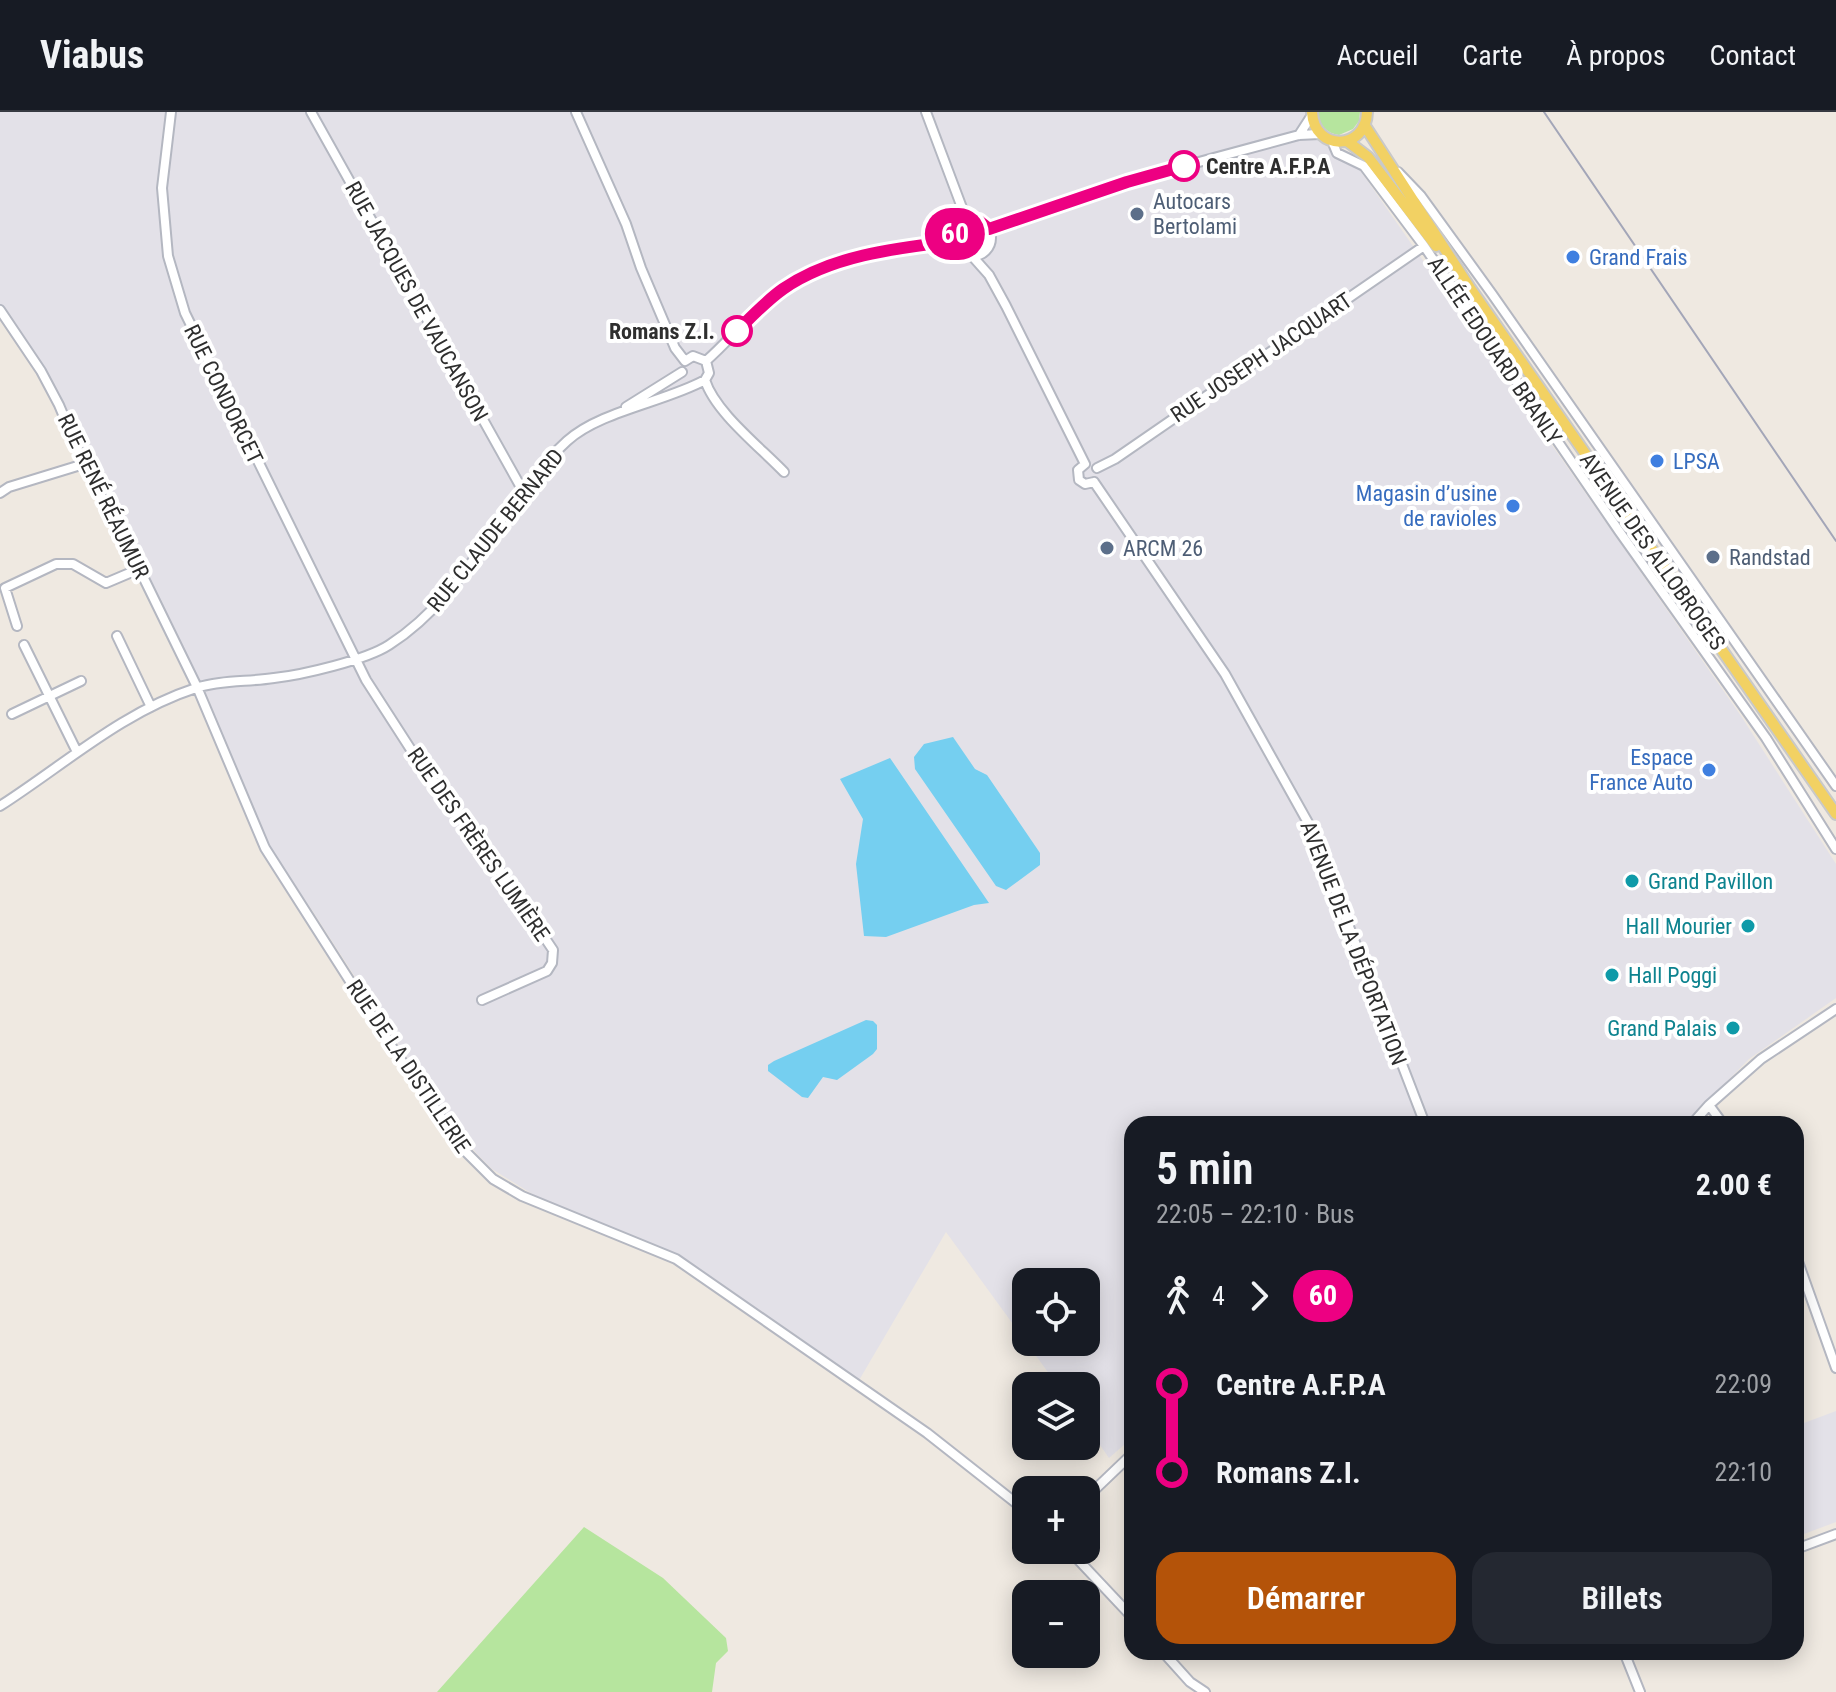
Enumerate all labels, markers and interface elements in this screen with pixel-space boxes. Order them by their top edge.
text: Viabus [40,33,144,77]
text: Accueil [1337,39,1418,72]
text: Carte [1462,39,1522,72]
text: À propos [1566,39,1666,72]
text: Contact [1710,39,1796,72]
marker: Centre A.F.P.A [1169,151,1199,181]
place label: Centre A.F.P.A [1206,154,1331,179]
street label: RUE JACQUES DE VAUCANSON [340,177,493,426]
place label: Autocars Bertolami [1153,189,1237,239]
marker: Autocars Bertolami [1128,205,1146,223]
line badge: 60 [919,208,991,260]
text: 60 [941,217,969,250]
place label: Grand Frais [1589,245,1688,270]
marker: Grand Frais [1564,248,1582,266]
street label: ALLÉE EDOUARD BRANLY [1422,252,1567,449]
street label: RUE JOSEPH JACQUART [1166,288,1356,427]
marker: Romans Z.I. [722,316,752,346]
place label: Romans Z.I. [609,319,715,344]
street label: RUE CONDORCET [179,320,268,468]
street label: RUE RENÉ RÉAUMUR [53,410,154,583]
street label: RUE CLAUDE BERNARD [422,444,569,617]
street label: AVENUE DES ALLOBROGES [1575,448,1730,655]
place label: LPSA [1673,449,1720,474]
marker: LPSA [1648,452,1666,470]
place label: Magasin d’usine de ravioles [1356,481,1497,531]
marker: Magasin d’usine de ravioles [1504,497,1522,515]
place label: ARCM 26 [1123,536,1203,561]
marker: ARCM 26 [1098,539,1116,557]
place label: Randstad [1729,545,1811,570]
marker: Randstad [1704,548,1722,566]
street label: RUE DES FRÈRES LUMIÈRE [402,743,555,946]
place label: Espace France Auto [1589,745,1693,795]
marker: Espace France Auto [1700,761,1718,779]
street label: AVENUE DE LA DÉPORTATION [1295,818,1412,1069]
place label: Grand Pavillon [1648,869,1773,894]
marker: Grand Pavillon [1623,872,1641,890]
place label: Hall Mourier [1626,914,1732,939]
marker: Hall Mourier [1739,917,1757,935]
place label: Hall Poggi [1628,963,1717,988]
marker: Hall Poggi [1603,966,1621,984]
street label: RUE DE LA DISTILLERIE [341,975,476,1158]
place label: Grand Palais [1607,1016,1717,1041]
marker: Grand Palais [1724,1019,1742,1037]
text: 5 min [1156,1143,1253,1195]
text: 2.00 € [1696,1167,1772,1202]
text: 22:05 – 22:10 · Bus [1156,1199,1355,1229]
map controls [1012,1268,1100,1668]
button: locate [1012,1268,1100,1356]
icon: walk [1156,1274,1200,1318]
icon: forward [1237,1274,1281,1318]
text: 60 [1309,1279,1337,1312]
text: 4 [1212,1281,1225,1311]
text: Centre A.F.P.A [1216,1367,1386,1402]
text: 22:09 [1715,1369,1772,1399]
button: layers [1012,1372,1100,1460]
text: Romans Z.I. [1216,1455,1361,1490]
text: 22:10 [1715,1457,1772,1487]
button: + [1012,1476,1100,1564]
button: Démarrer [1156,1552,1456,1644]
button: Billets [1472,1552,1772,1644]
button: − [1012,1580,1100,1668]

